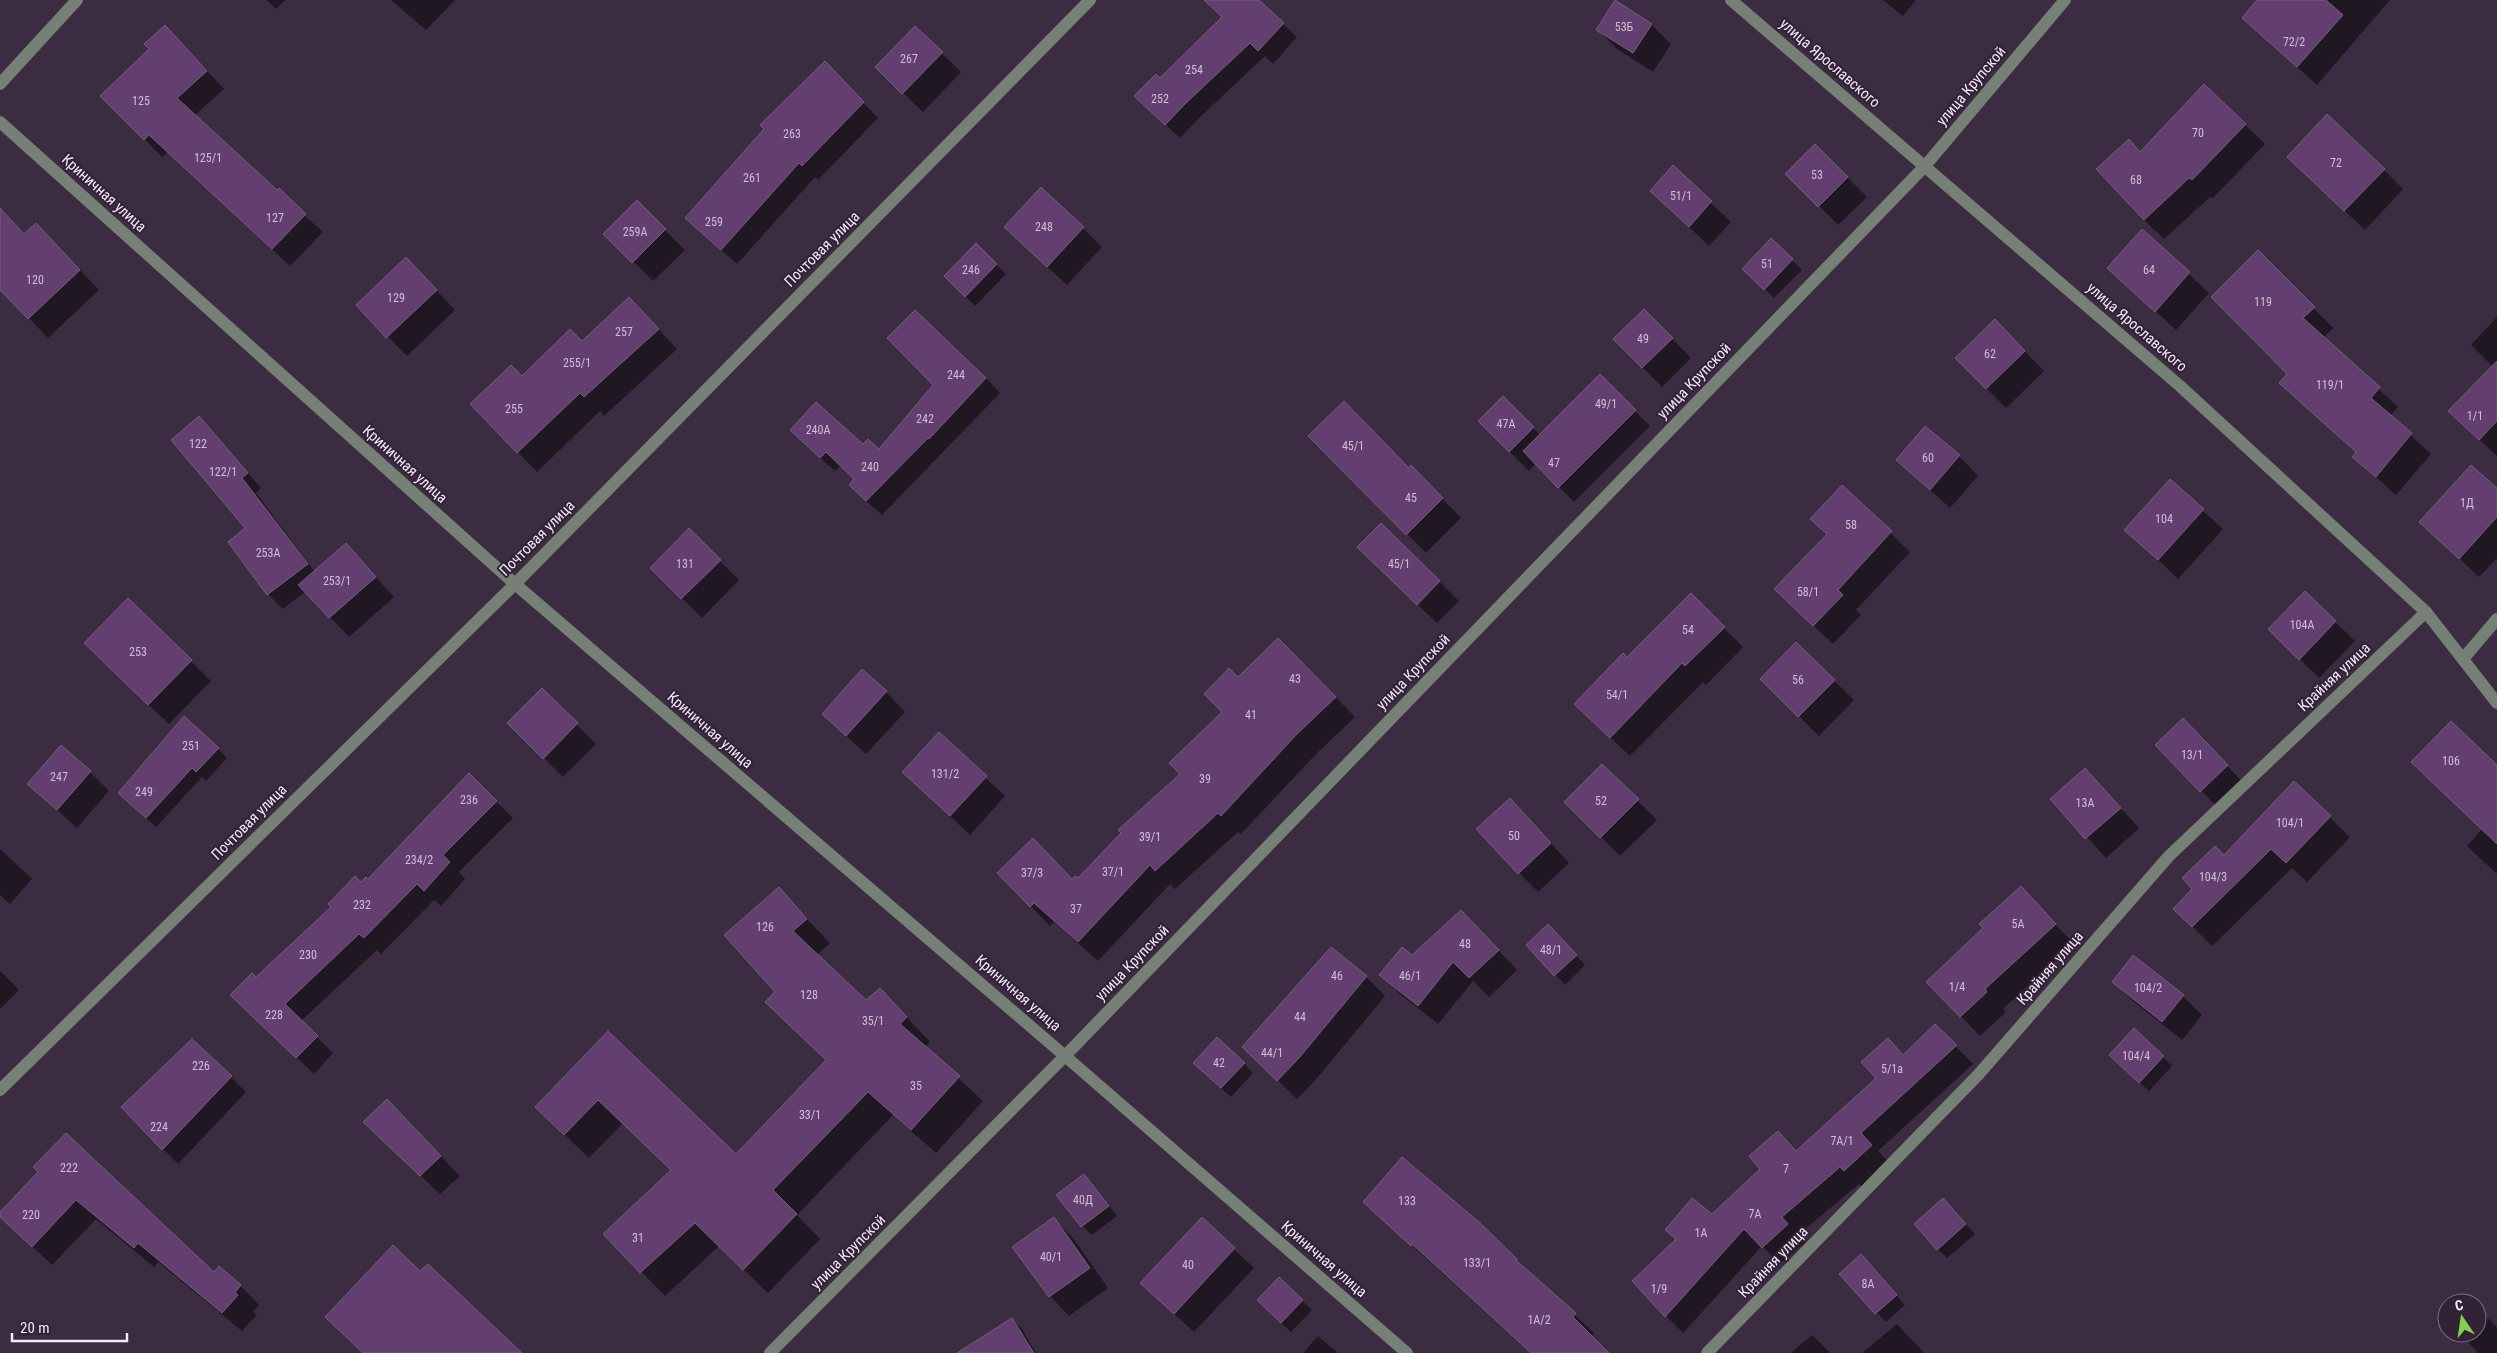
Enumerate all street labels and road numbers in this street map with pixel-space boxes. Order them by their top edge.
street label: улица Ярославского [1776,15,1884,111]
street label: улица Крупской [1933,43,2009,129]
street label: Криничная улица [58,150,150,236]
street label: Почтовая улица [781,208,863,290]
street label: улица Ярославского [2083,279,2191,375]
street label: улица Крупской [1653,339,1735,423]
street label: Криничная улица [359,421,451,507]
street label: Почтовая улица [496,497,578,579]
street label: улица Крупской [1372,630,1454,714]
street label: Крайняя улица [2294,639,2374,715]
street label: Криничная улица [664,688,756,772]
street label: Почтовая улица [208,781,290,863]
street label: улица Крупской [1091,921,1173,1005]
street label: Крайняя улица [2013,927,2087,1009]
street label: Криничная улица [972,951,1064,1035]
street label: улица Крупской [807,1211,889,1293]
street label: Криничная улица [1278,1217,1370,1301]
street label: Крайняя улица [1734,1223,1812,1301]

